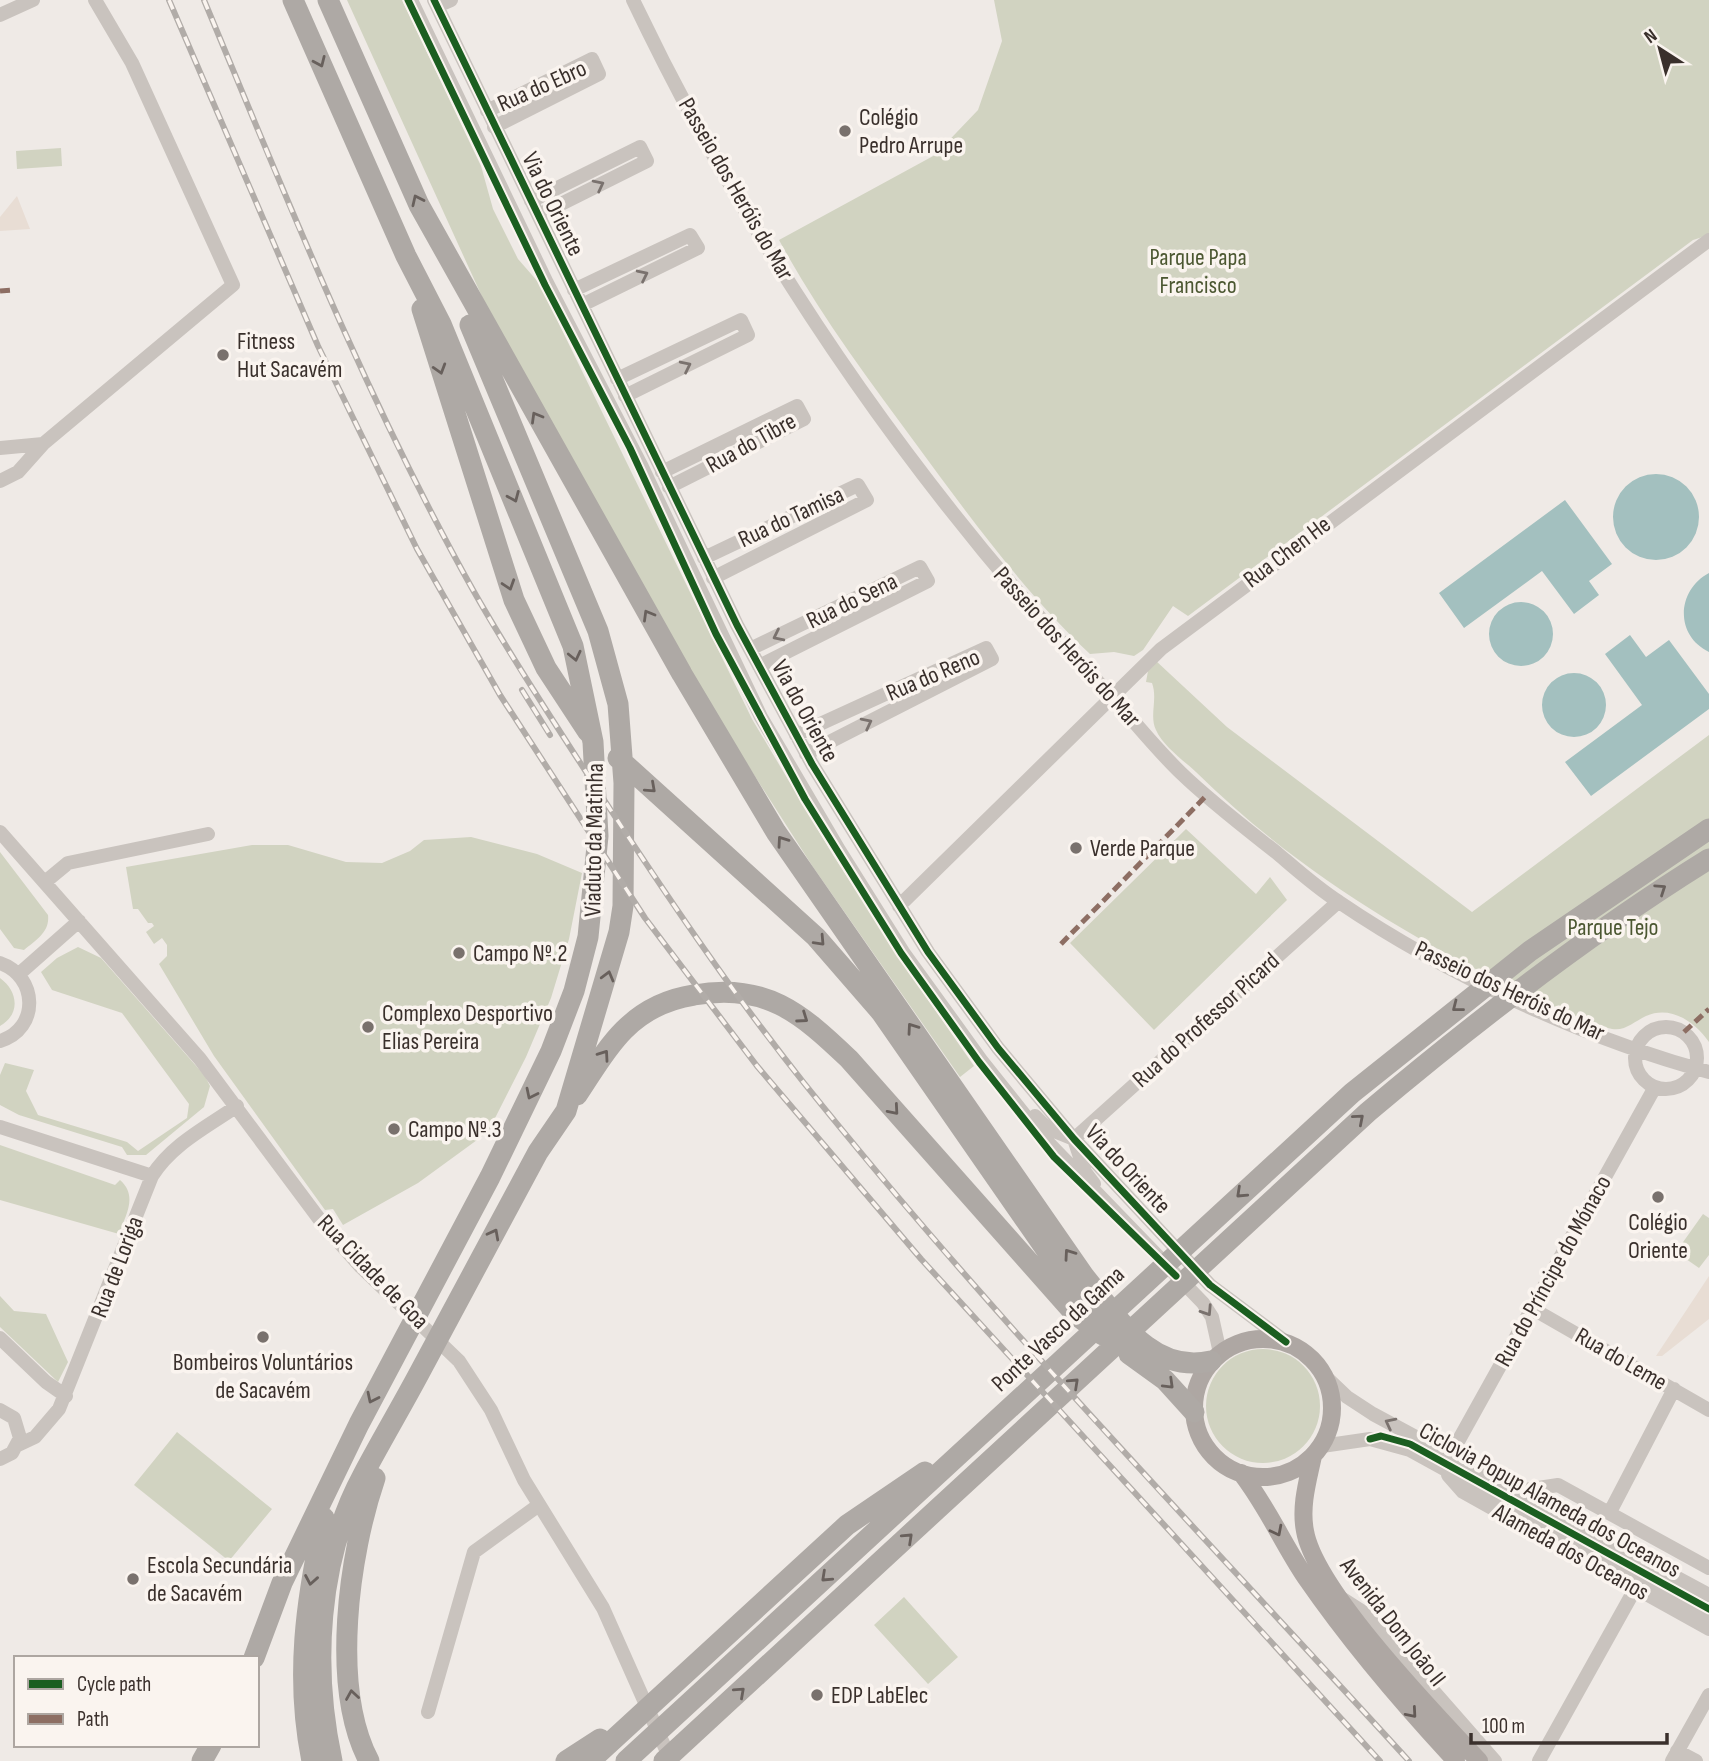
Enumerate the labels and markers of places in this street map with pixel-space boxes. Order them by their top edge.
place label: Colégio Pedro Arrupe [859,103,963,160]
marker: Colégio Pedro Arrupe [837,123,853,139]
place label: Fitness Hut Sacavém [237,327,342,384]
marker: Fitness Hut Sacavém [215,347,231,363]
place label: Verde Parque [1090,834,1195,863]
marker: Verde Parque [1068,840,1084,856]
place label: Campo Nº.2 [473,939,567,968]
marker: Campo Nº.2 [451,945,467,961]
place label: Complexo Desportivo Elias Pereira [382,999,553,1056]
marker: Complexo Desportivo Elias Pereira [360,1019,376,1035]
place label: Campo Nº.3 [408,1115,502,1144]
marker: Campo Nº.3 [386,1121,402,1137]
marker: Colégio Oriente [1650,1189,1666,1205]
place label: Colégio Oriente [1628,1208,1688,1265]
marker: Bombeiros Voluntários de Sacavém [255,1329,271,1345]
place label: Bombeiros Voluntários de Sacavém [173,1348,353,1405]
place label: Escola Secundária de Sacavém [147,1551,292,1608]
marker: Escola Secundária de Sacavém [125,1571,141,1587]
place label: EDP LabElec [831,1681,928,1710]
marker: EDP LabElec [809,1687,825,1703]

